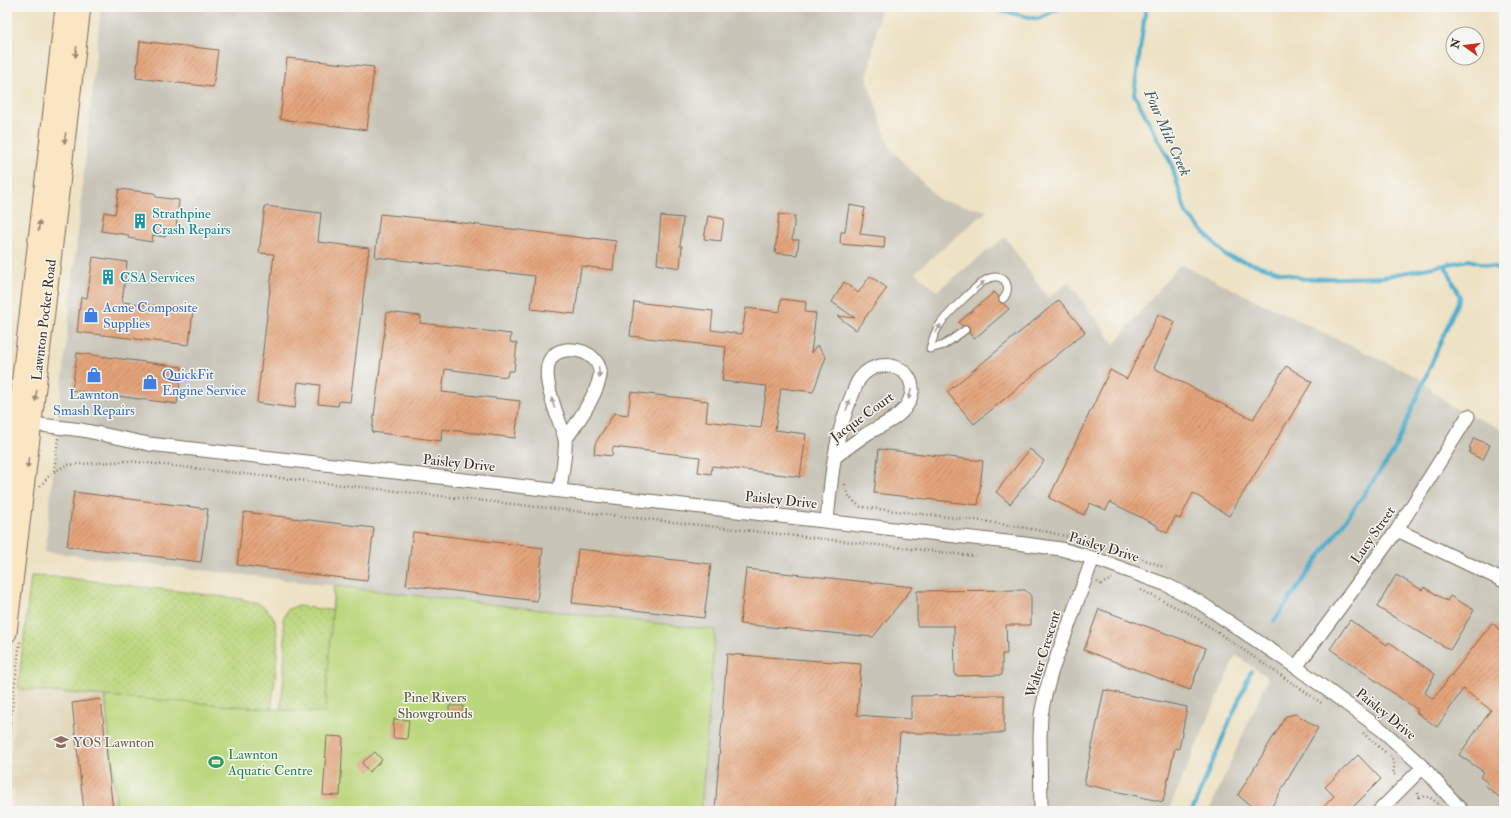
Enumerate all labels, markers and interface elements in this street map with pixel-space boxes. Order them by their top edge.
north arrow [1445,26,1485,66]
text: N [1448,36,1464,51]
one-way arrow [72,46,79,58]
water label: Four Mile Creek [1139,86,1195,179]
one-way arrow [62,132,69,144]
place label: Strathpine Crash Repairs [152,205,231,239]
building icon: Strathpine Crash Repairs [131,212,149,230]
one-way arrow [36,219,42,232]
street label: Lawnton Pocket Road [28,258,60,382]
building icon: CSA Services [99,268,117,286]
place label: CSA Services [120,269,195,286]
one-way arrow [975,281,984,290]
place label: Acme Composite Supplies [102,299,198,333]
shop icon: Acme Composite Supplies [82,306,100,324]
one-way arrow [934,323,941,335]
one-way arrow [595,365,602,378]
shop icon: Lawnton Smash Repairs [85,366,103,384]
place label: QuickFit Engine Service [162,366,246,399]
shop icon: QuickFit Engine Service [141,373,159,391]
place label: Lawnton Smash Repairs [53,386,135,420]
street label: Jacque Court [826,388,897,446]
one-way arrow [907,388,913,400]
one-way arrow [32,390,39,402]
one-way arrow [550,396,556,408]
one-way arrow [845,399,851,411]
street label: Paisley Drive [422,451,496,476]
one-way arrow [25,457,31,469]
street label: Paisley Drive [744,488,818,513]
street label: Lucy Street [1347,503,1400,567]
street label: Paisley Drive [1066,528,1141,567]
street label: Walter Crescent [1021,608,1064,700]
street label: Paisley Drive [1352,685,1420,744]
park label: Pine Rivers Showgrounds [397,689,473,722]
school or university icon: YOS Lawnton [52,733,70,751]
place label: YOS Lawnton [73,734,154,751]
place label: Lawnton Aquatic Centre [227,746,313,779]
sports icon: Lawnton Aquatic Centre [207,753,225,771]

